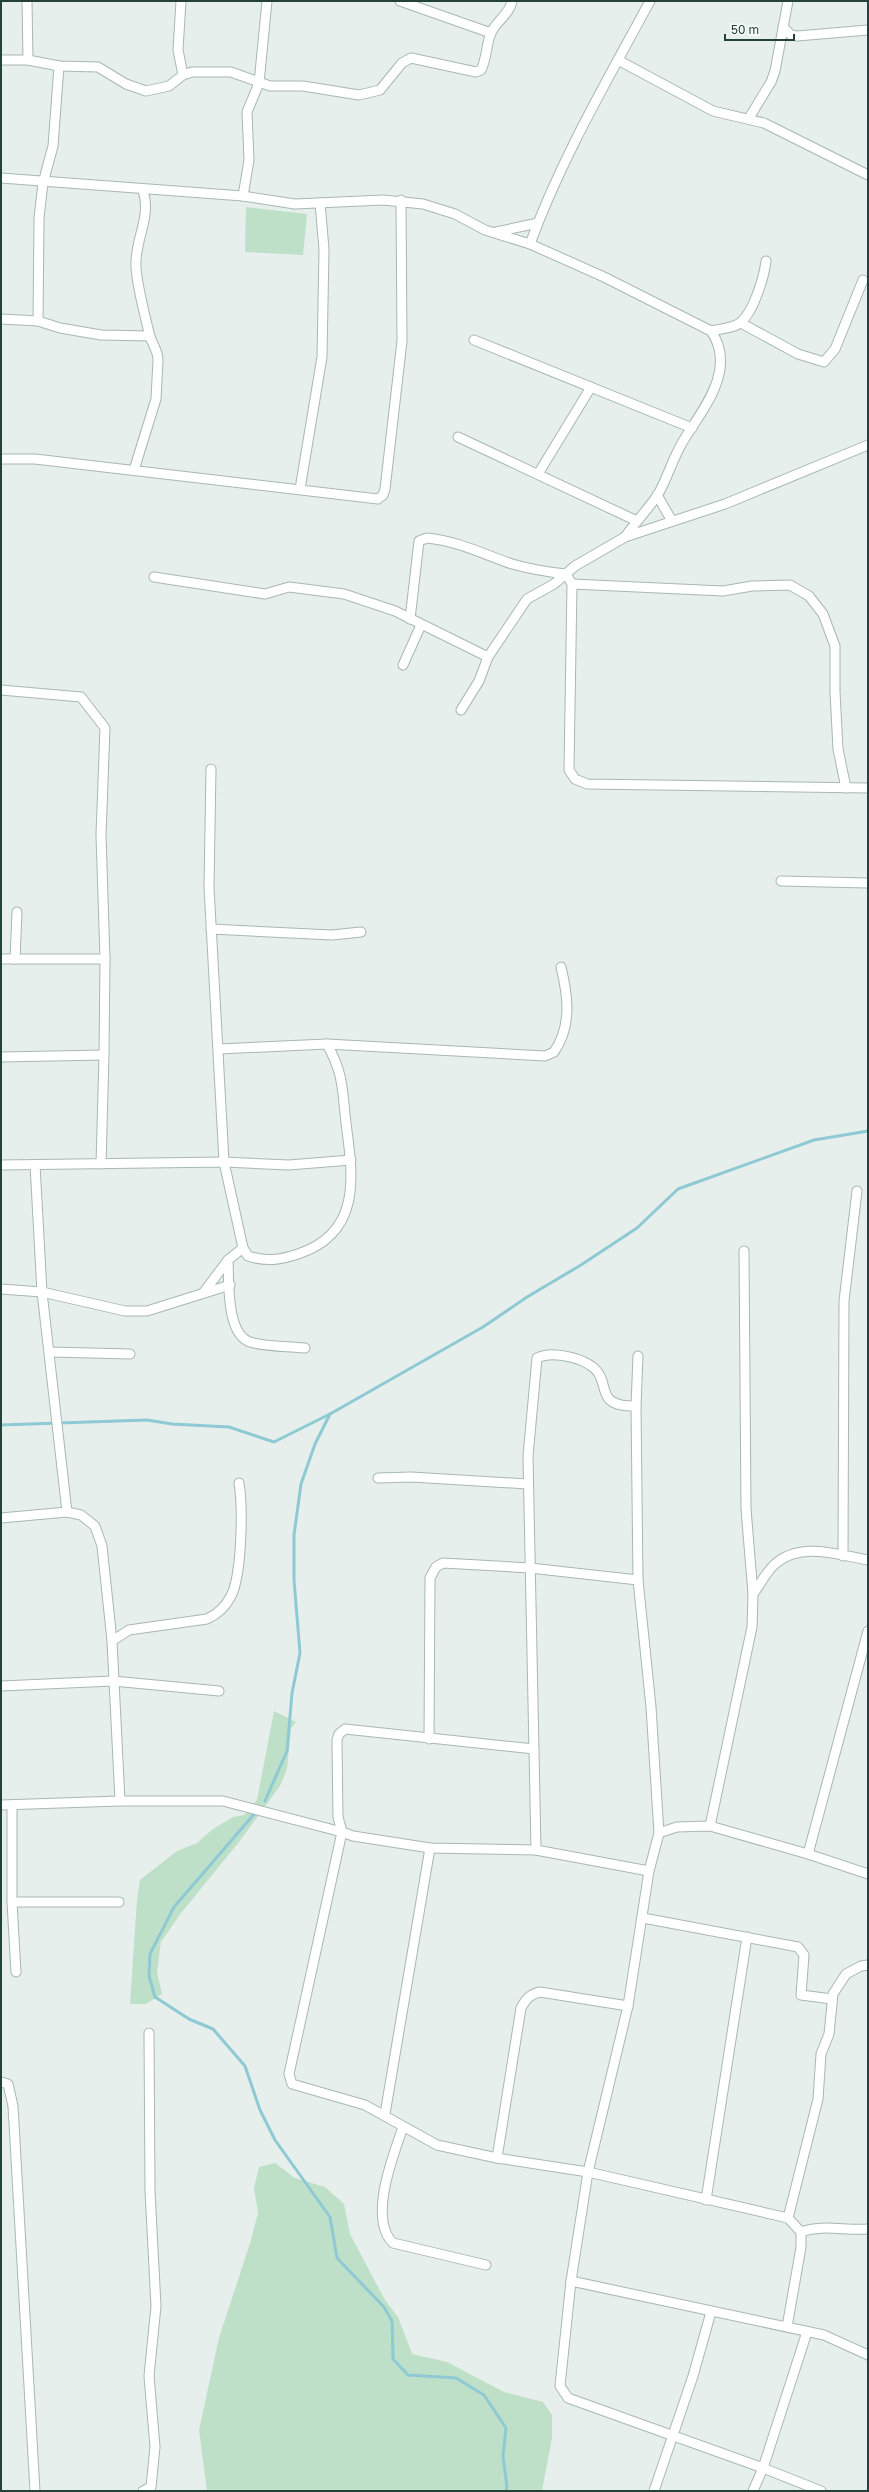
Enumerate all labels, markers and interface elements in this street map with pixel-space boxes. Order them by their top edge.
scale bar [725,16,794,42]
text: 50 m [731,22,759,37]

